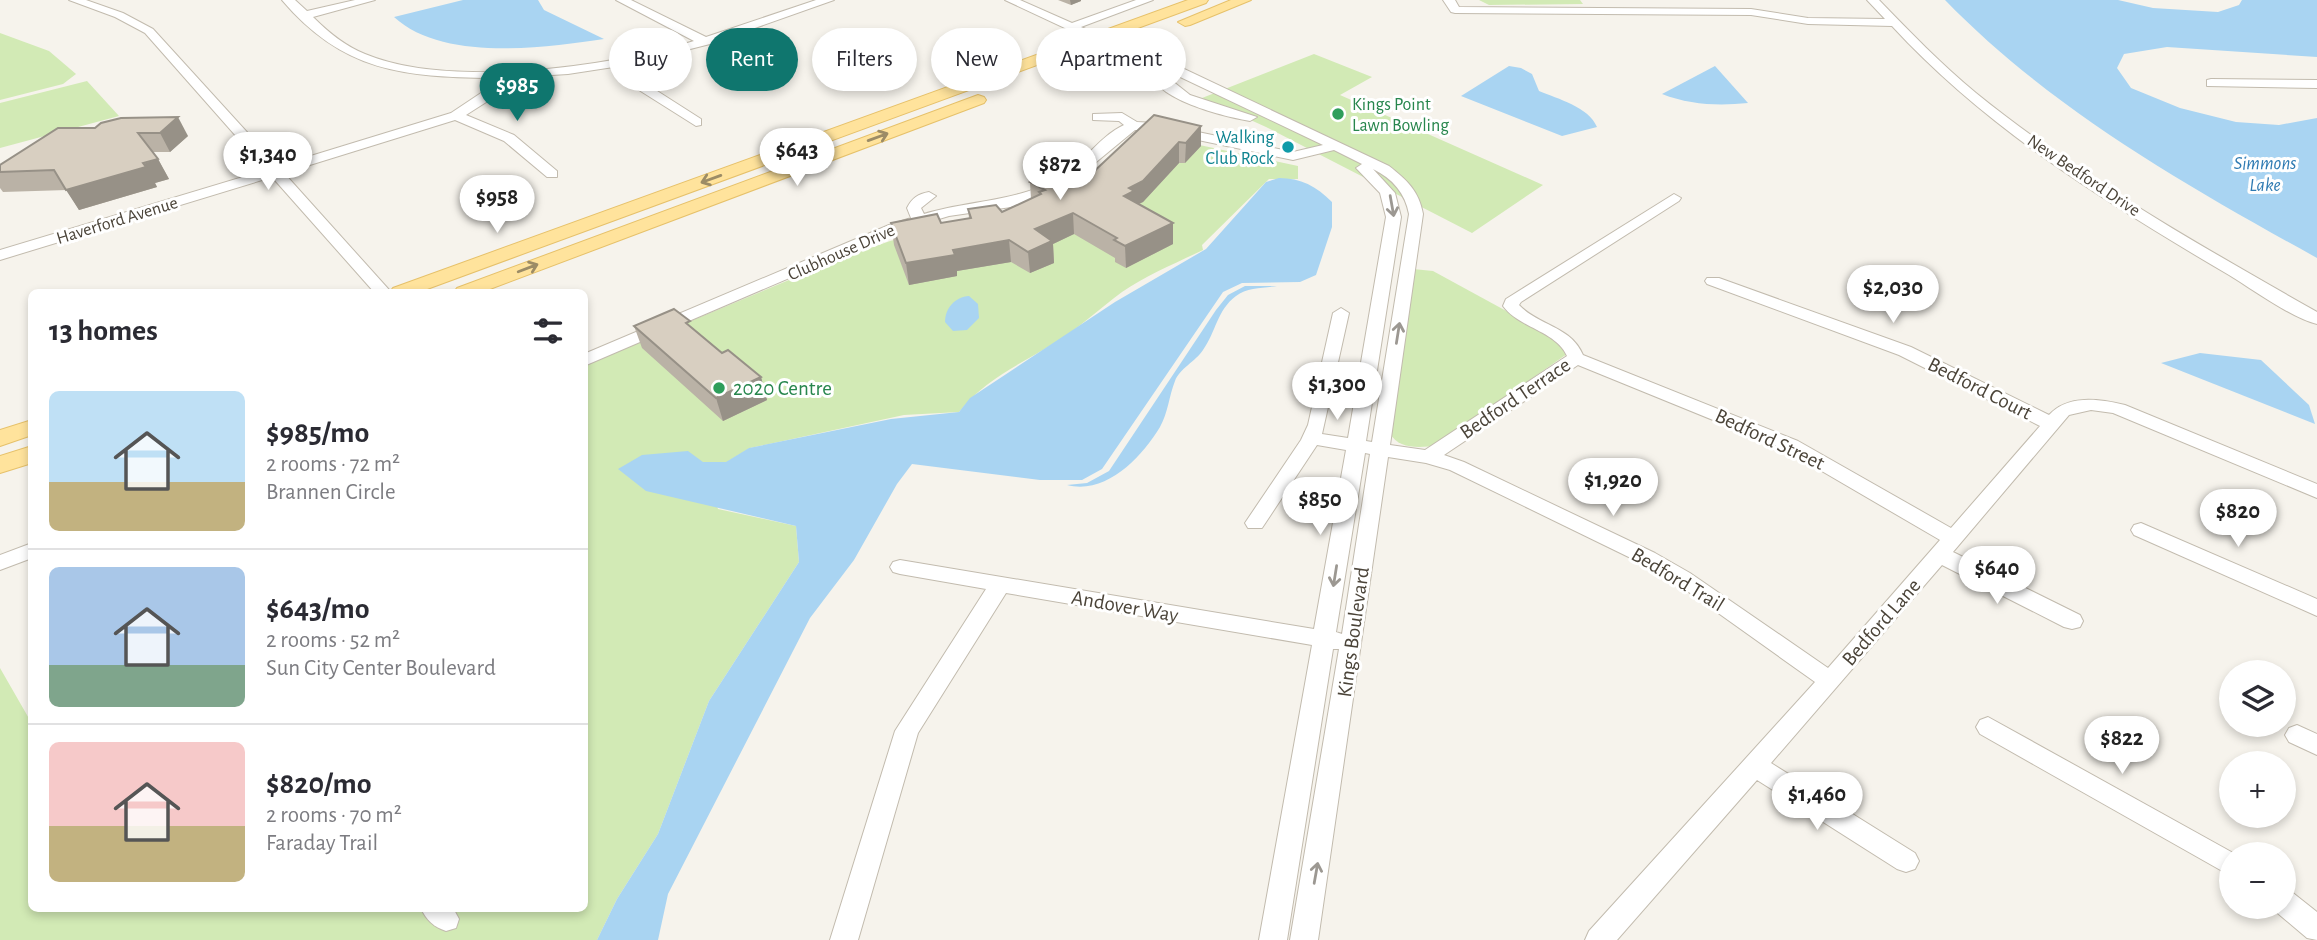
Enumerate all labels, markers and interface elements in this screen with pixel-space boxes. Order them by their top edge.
chip: Buy [609,28,692,91]
chip: Rent [706,28,798,91]
chip: Filters [812,28,917,91]
chip: New [931,28,1022,91]
chip: Apartment [1036,28,1186,91]
pin: $985 [476,64,558,123]
text: $985 [496,74,538,97]
place label: Kings Point Lawn Bowling [1352,96,1449,135]
marker: Kings Point Lawn Bowling [1330,106,1346,122]
pin: $643 [756,128,838,188]
one-way arrow [867,129,889,142]
place label: Walking Club Rock [1205,129,1275,168]
pin: $1,340 [211,132,325,192]
street label: New Bedford Drive [2024,132,2143,220]
text: $643 [776,139,818,162]
marker: Walking Club Rock [1280,139,1296,155]
pin: $872 [1019,142,1101,202]
text: $1,340 [239,143,297,166]
text: $872 [1039,153,1081,176]
water label: Simmons Lake [2234,154,2296,195]
one-way arrow [700,174,722,186]
pin: $958 [456,176,538,235]
text: $958 [476,186,518,209]
street label: Haverford Avenue [54,194,180,248]
one-way arrow [1386,194,1399,217]
street label: Clubhouse Drive [785,221,898,285]
one-way arrow [516,261,538,274]
pin: $2,030 [1836,266,1950,325]
text: $2,030 [1863,276,1923,299]
icon: filters [529,312,567,350]
text: 13 homes [49,316,158,346]
one-way arrow [1392,322,1405,345]
street label: Bedford Court [1924,353,2035,424]
street label: Bedford Terrace [1456,354,1574,443]
pin: $1,300 [1280,362,1394,422]
text: $1,300 [1308,373,1366,396]
place label: 2020 Centre [733,378,832,399]
marker: 2020 Centre [711,380,727,396]
street label: Bedford Street [1712,405,1828,474]
text: $985/mo [266,418,369,448]
icon: home [105,419,189,503]
text: 2 rooms · 72 m² [266,453,400,476]
pin: $1,920 [1556,458,1670,518]
text: $1,920 [1584,469,1642,492]
pin: $850 [1279,477,1361,537]
text: Brannen Circle [266,481,396,504]
text: $850 [1298,488,1342,511]
pin: $820 [2197,490,2279,549]
text: $820 [2216,500,2260,523]
street label: Bedford Trail [1628,544,1728,615]
pin: $640 [1956,546,2038,606]
text: $640 [1974,557,2020,580]
one-way arrow [1328,564,1341,586]
street label: Kings Boulevard [1334,565,1373,699]
street label: Bedford Lane [1838,575,1925,670]
street label: Andover Way [1070,587,1180,626]
text: $643/mo [266,594,370,624]
icon: home [105,595,189,679]
text: 2 rooms · 52 m² [266,629,400,652]
text: Sun City Center Boulevard [266,657,496,680]
map controls [2219,660,2296,919]
button: layers [2219,660,2296,737]
pin: $822 [2081,716,2163,776]
text: $822 [2100,727,2144,750]
button: + [2219,751,2296,828]
text: $820/mo [266,769,372,799]
icon: home [105,770,189,854]
pin: $1,460 [1760,772,1874,832]
text: $1,460 [1788,783,1846,806]
text: 2 rooms · 70 m² [266,804,402,827]
text: Faraday Trail [266,832,378,855]
button: − [2219,842,2296,919]
one-way arrow [1310,862,1323,885]

